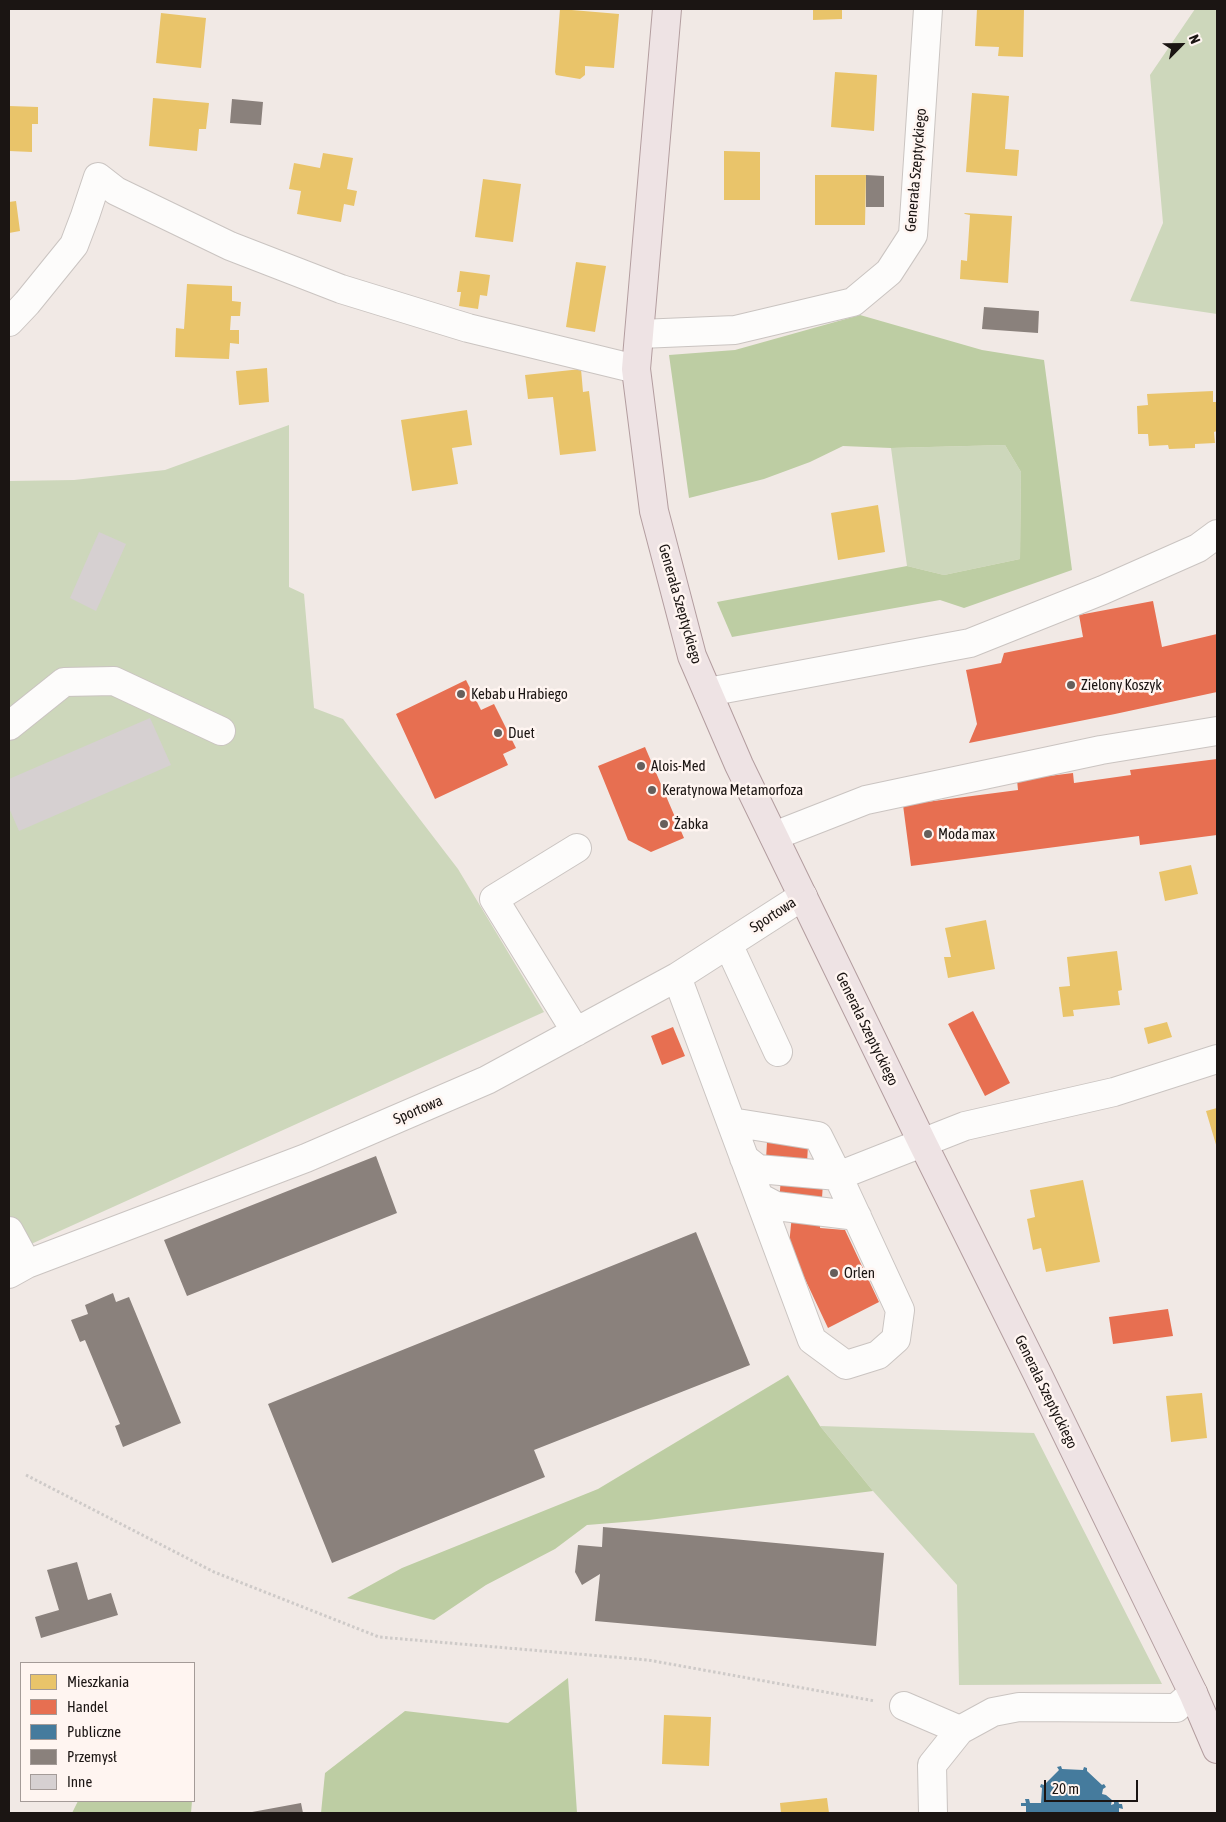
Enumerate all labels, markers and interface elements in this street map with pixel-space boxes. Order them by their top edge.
north arrow [1156,20,1206,70]
text: N [1186,32,1204,46]
street label: Generała Szeptyckiego [902,107,930,233]
street label: Generała Szeptyckiego [654,542,706,666]
place label: Zielony Koszyk [1081,676,1162,694]
marker: Zielony Koszyk [1065,679,1077,691]
place label: Kebab u Hrabiego [471,685,568,703]
marker: Kebab u Hrabiego [455,688,467,700]
place label: Duet [508,724,535,742]
marker: Duet [492,727,504,739]
place label: Alois-Med [651,757,706,775]
marker: Alois-Med [635,760,647,772]
place label: Keratynowa Metamorfoza [662,781,803,799]
marker: Keratynowa Metamorfoza [646,784,658,796]
place label: Żabka [674,815,708,833]
marker: Żabka [658,818,670,830]
place label: Moda max [938,825,995,843]
marker: Moda max [922,828,934,840]
street label: Sportowa [746,893,800,937]
street label: Generała Szeptyckiego [832,969,902,1089]
street label: Sportowa [391,1092,445,1128]
place label: Orlen [844,1264,875,1282]
marker: Orlen [828,1267,840,1279]
street label: Generała Szeptyckiego [1011,1332,1081,1452]
legend [20,1662,195,1802]
text: Mieszkania [67,1673,129,1690]
text: Handel [67,1698,108,1715]
text: Publiczne [67,1723,121,1740]
text: Przemysł [67,1748,117,1765]
scale bar [1046,1770,1140,1802]
text: Inne [67,1773,92,1790]
text: 20 m [1052,1780,1079,1797]

